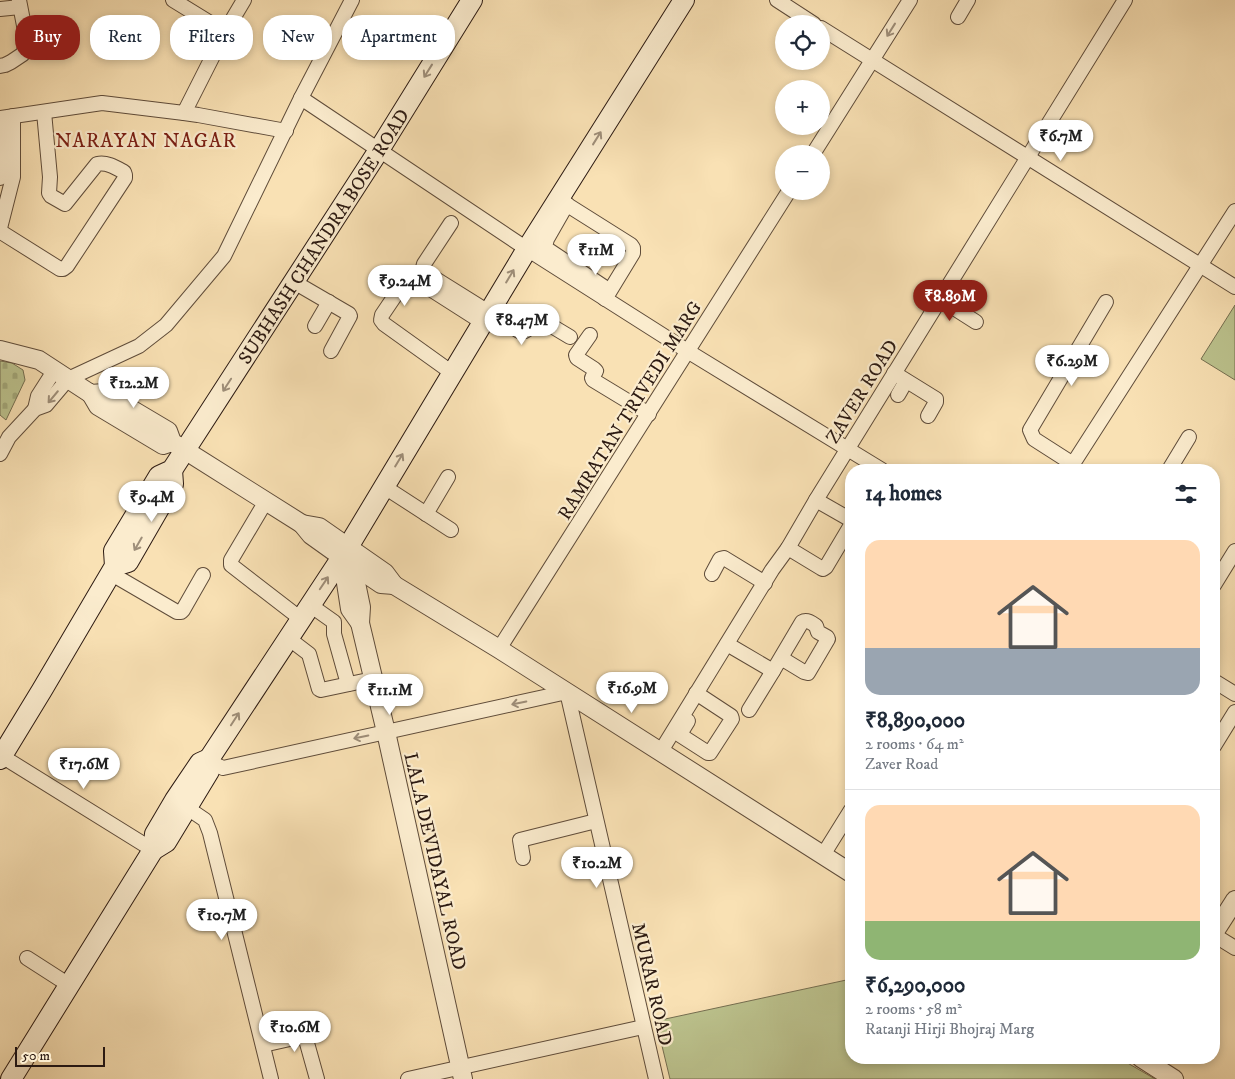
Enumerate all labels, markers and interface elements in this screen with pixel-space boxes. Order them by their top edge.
chip: Buy [15,15,80,60]
chip: Rent [90,15,160,60]
chip: Filters [170,15,253,60]
chip: New [263,15,332,60]
chip: Apartment [342,15,455,60]
map controls [775,15,830,200]
button: locate [775,15,830,70]
one-way arrow [886,23,896,37]
one-way arrow [423,64,433,78]
button: + [775,80,830,135]
street label: SUBHASH CHANDRA BOSE ROAD [234,105,415,369]
pin: ₹6.7M [1026,120,1096,162]
text: ₹6.7M [1039,126,1083,146]
district label: NARAYAN NAGAR [55,129,237,154]
one-way arrow [592,132,602,146]
button: − [775,145,830,200]
pin: ₹11M [566,234,626,276]
text: ₹11M [578,240,614,260]
pin: ₹9.24M [364,264,446,307]
one-way arrow [506,269,516,283]
text: ₹9.24M [379,271,431,291]
pin: ₹8.89M [909,280,991,322]
text: ₹8.89M [924,286,976,306]
street label: RAMRATAN TRIVEDI MARG [553,297,707,524]
pin: ₹8.47M [481,304,563,346]
text: ₹8.47M [496,310,548,330]
street label: ZAVER ROAD [821,336,903,448]
pin: ₹6.29M [1031,344,1113,387]
text: ₹6.29M [1046,351,1098,371]
pin: ₹12.2M [93,366,175,409]
text: ₹12.2M [109,373,159,393]
one-way arrow [222,378,232,392]
one-way arrow [48,390,59,403]
one-way arrow [395,453,405,467]
pin: ₹9.4M [117,480,187,523]
icon: filters [1172,480,1200,508]
text: 14 homes [865,481,942,507]
text: ₹9.4M [130,487,174,507]
one-way arrow [132,537,142,551]
icon: home [988,572,1078,662]
one-way arrow [320,576,330,590]
pin: ₹16.9M [591,672,673,714]
pin: ₹11.1M [349,674,431,716]
text: ₹16.9M [607,678,657,698]
text: ₹11.1M [367,680,413,700]
one-way arrow [512,698,528,708]
text: ₹8,890,000 [865,708,965,734]
one-way arrow [231,712,241,726]
one-way arrow [353,733,369,743]
text: 2 rooms · 64 m² [865,734,964,754]
pin: ₹17.6M [43,748,125,790]
street label: LALA DEVIDAYAL ROAD [398,750,471,972]
text: ₹17.6M [59,754,109,774]
text: Zaver Road [865,754,938,774]
icon: home [988,838,1078,928]
pin: ₹10.2M [556,846,638,889]
text: ₹10.2M [572,853,622,873]
pin: ₹10.7M [181,898,263,941]
text: ₹10.7M [197,905,247,925]
street label: MURAR ROAD [626,921,677,1048]
text: ₹6,290,000 [865,973,965,999]
text: 2 rooms · 58 m² [865,999,962,1019]
pin: ₹10.6M [254,1010,336,1053]
text: ₹10.6M [270,1017,320,1037]
text: Ratanji Hirji Bhojraj Marg [865,1019,1034,1039]
scale bar [15,1044,105,1067]
text: 50 m [22,1047,50,1065]

